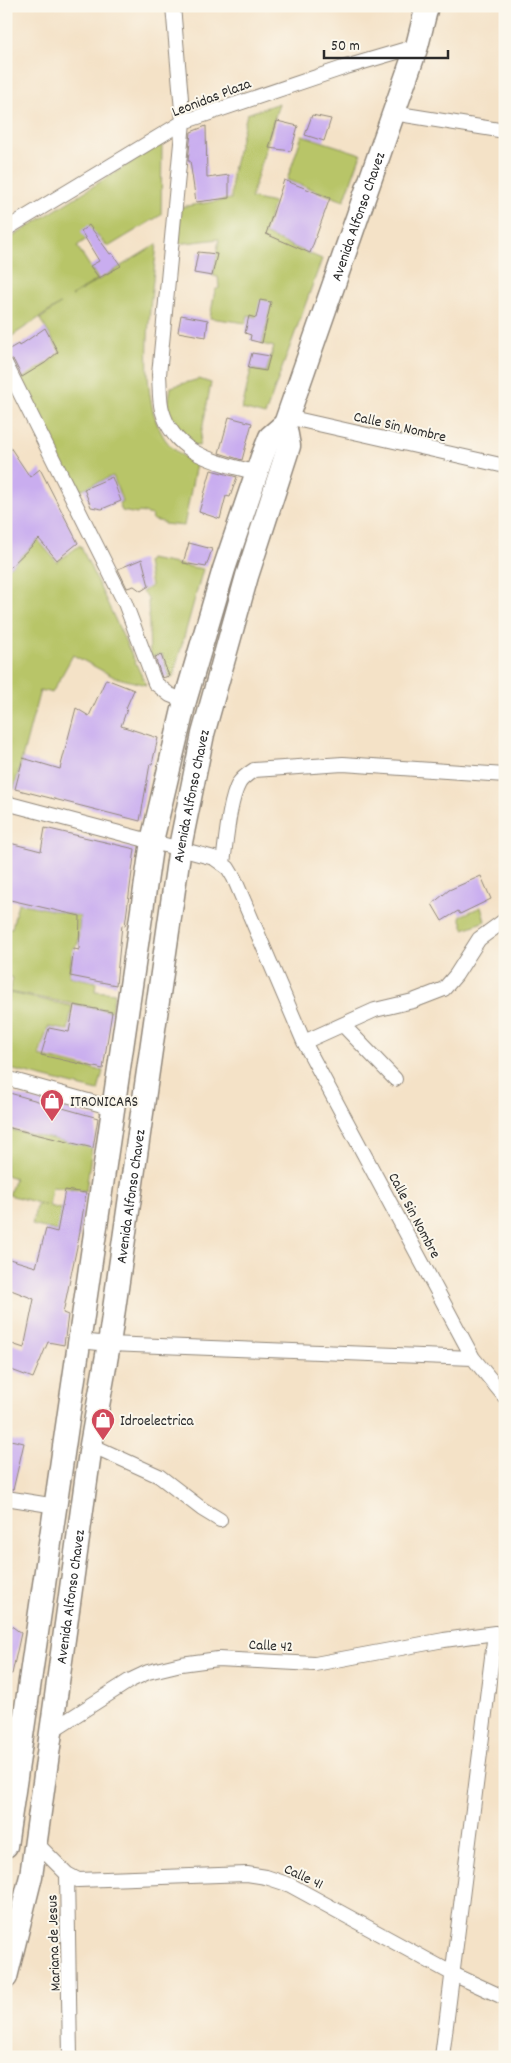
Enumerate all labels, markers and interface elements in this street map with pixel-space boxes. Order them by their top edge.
scale bar [324,28,447,60]
text: 50 m [331,36,360,58]
street label: Leonidas Plaza [169,73,255,124]
street label: Avenida Alfonso Chavez [327,149,392,285]
street label: Calle Sin Nombre [351,407,448,449]
street label: Avenida Alfonso Chavez [169,727,217,864]
shop icon: ITRONICARS [39,1088,65,1122]
place label: ITRONICARS [70,1092,138,1114]
street label: Avenida Alfonso Chavez [112,1128,153,1265]
street label: Calle Sin Nombre [381,1169,445,1263]
shop icon: Idroelectrica [90,1407,116,1441]
place label: Idroelectrica [120,1411,195,1433]
street label: Avenida Alfonso Chavez [52,1528,92,1666]
street label: Calle 42 [248,1635,294,1659]
street label: Calle 41 [280,1859,326,1896]
street label: Mariana de Jesus [42,1894,68,1992]

